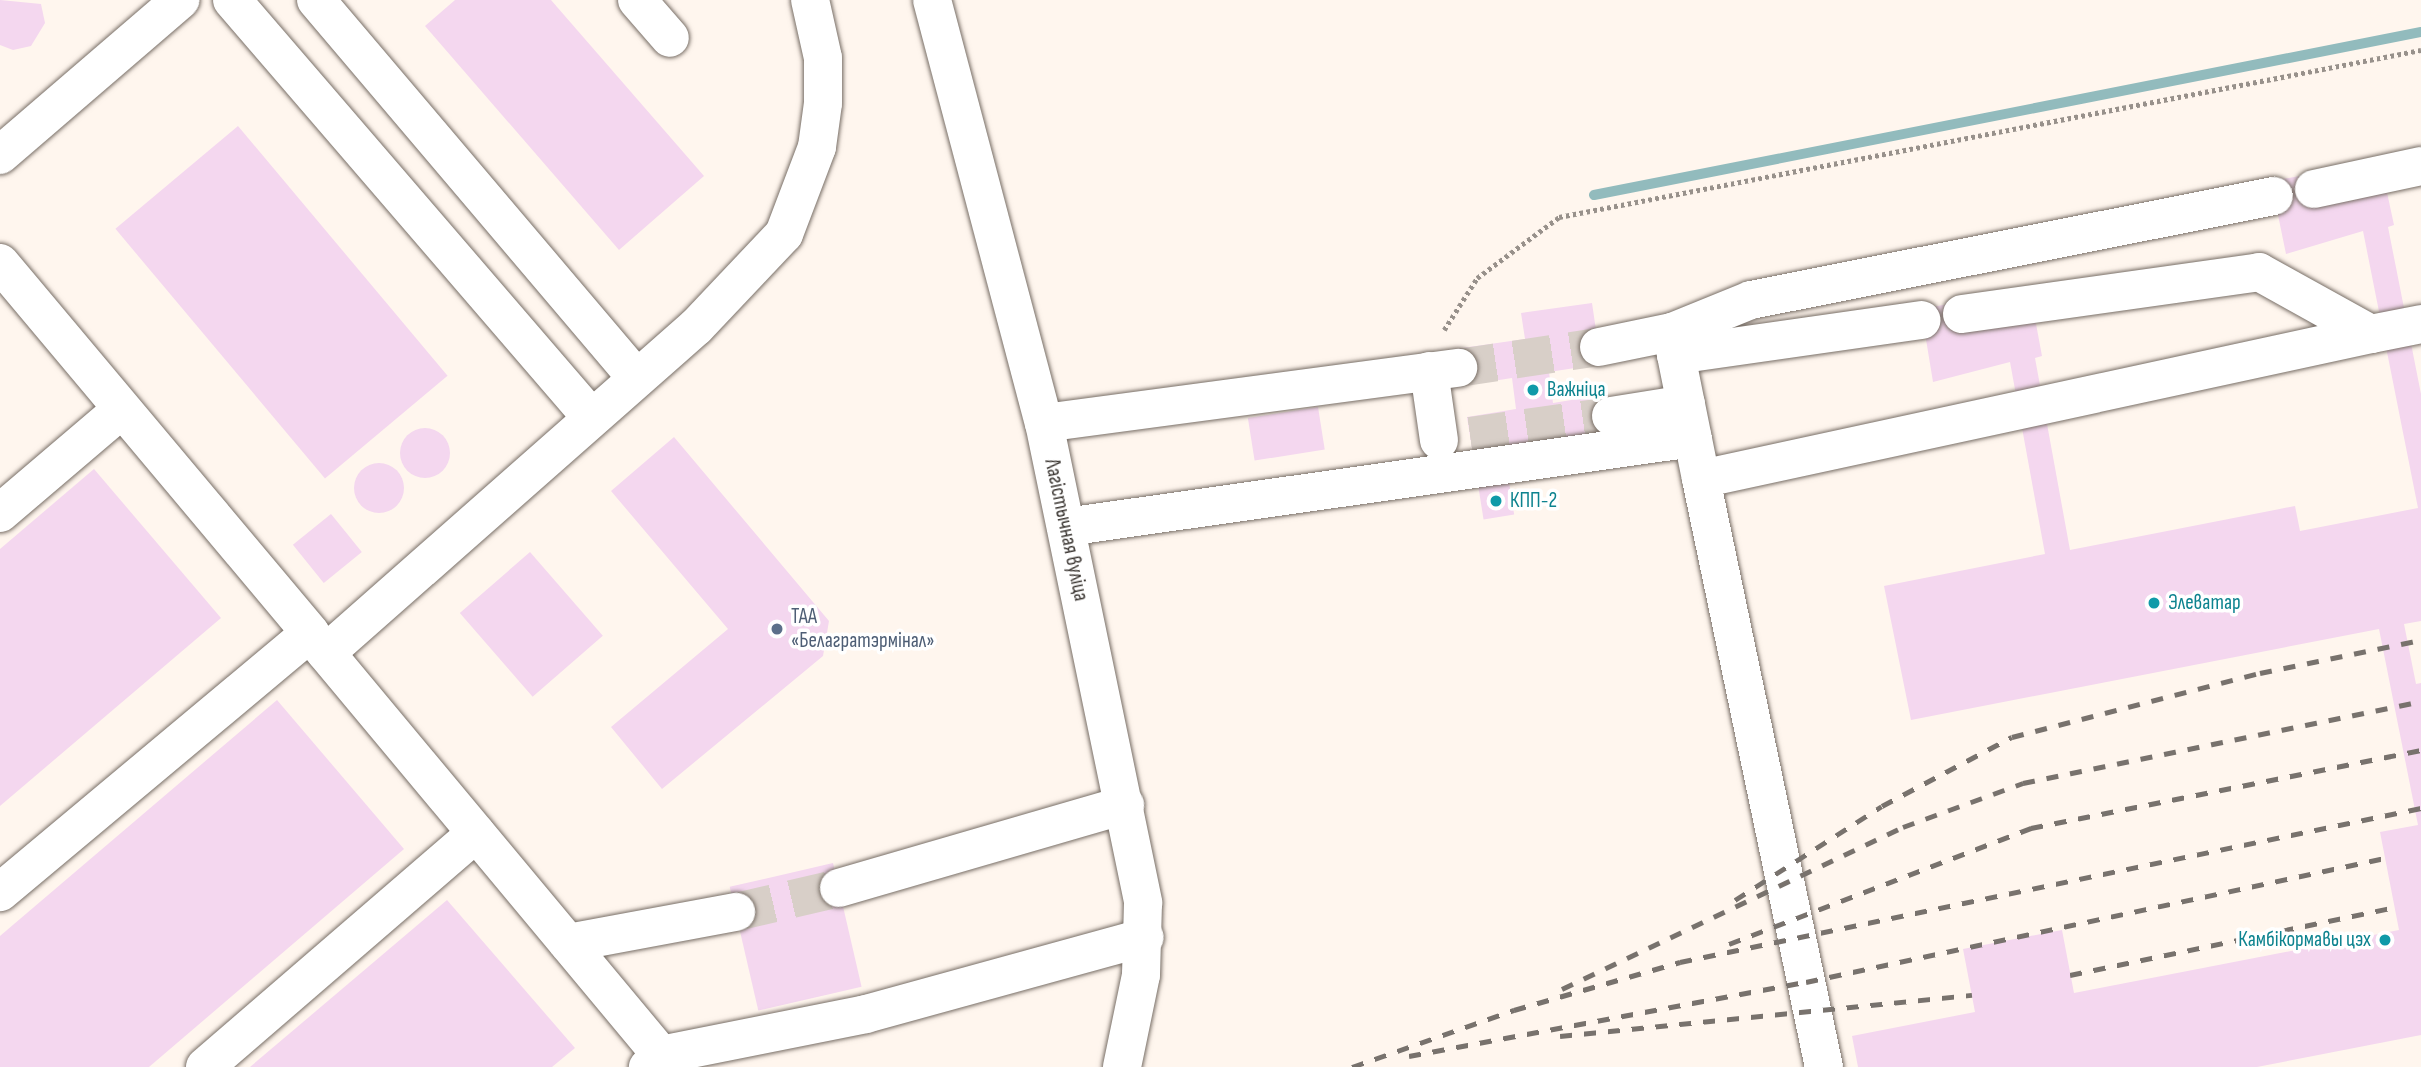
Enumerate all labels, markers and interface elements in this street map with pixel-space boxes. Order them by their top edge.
place label: Важніца [1547,377,1605,403]
marker: Важніца [1525,382,1541,398]
street label: Лагістычная вуліца [1039,457,1093,603]
place label: КПП-2 [1510,488,1557,514]
marker: КПП-2 [1488,493,1504,509]
place label: Элеватар [2168,590,2241,616]
marker: Элеватар [2146,595,2162,611]
place label: ТАА «Белагратэрмінал» [791,604,934,654]
marker: ТАА «Белагратэрмінал» [769,621,785,637]
place label: Камбікормавы цэх [2238,927,2371,953]
marker: Камбікормавы цэх [2377,932,2393,948]

